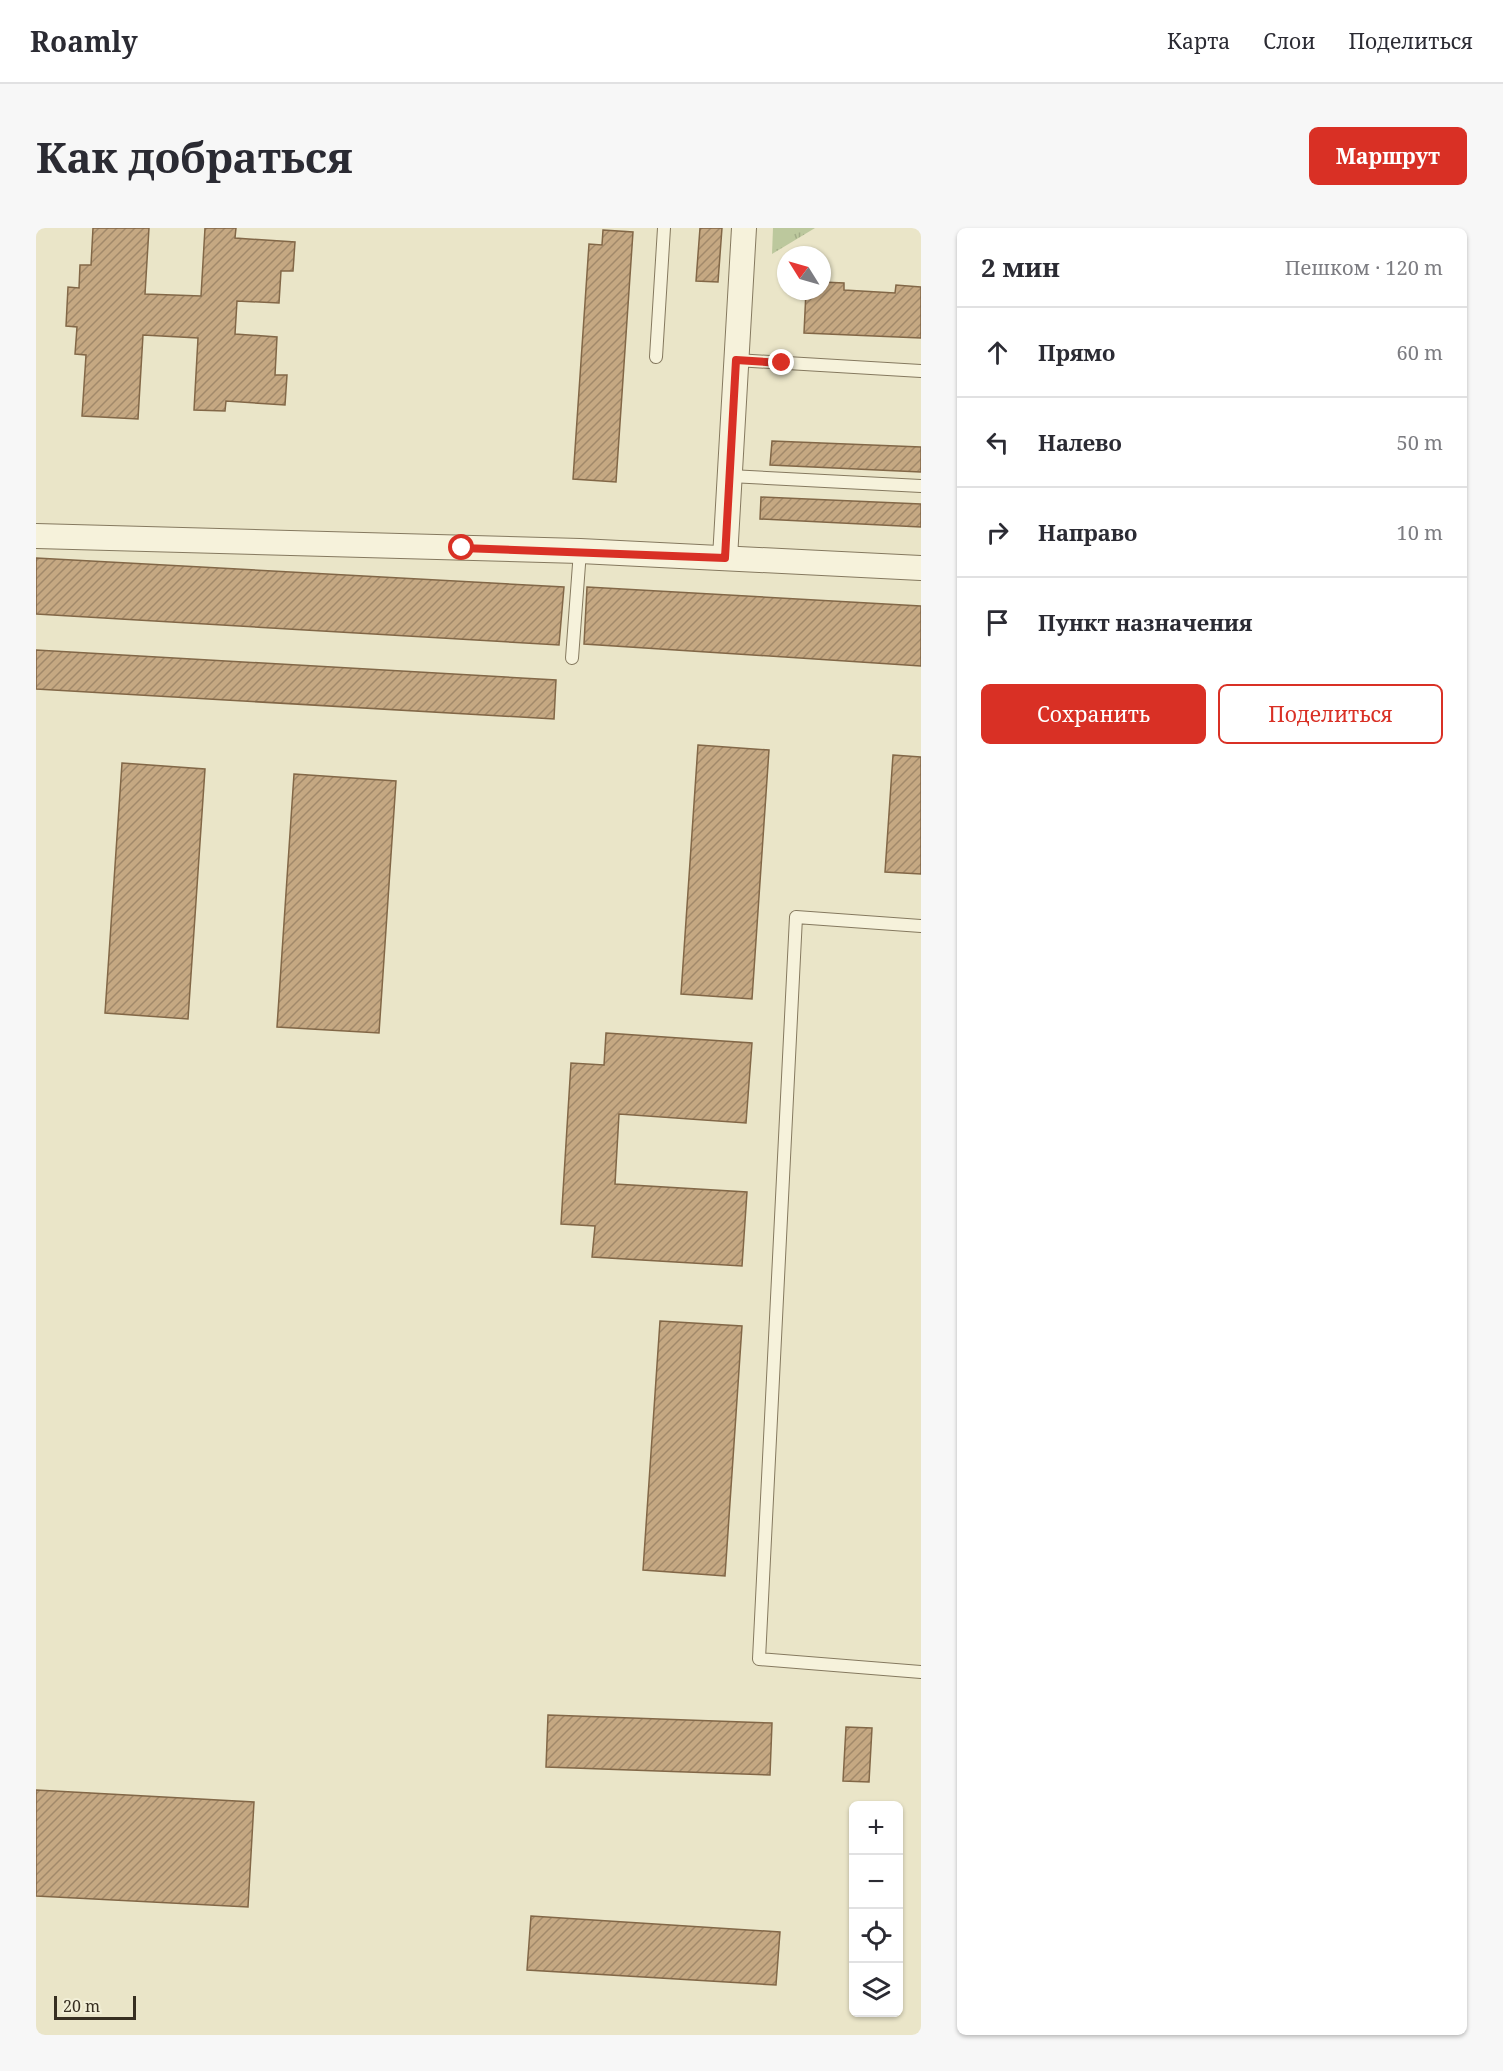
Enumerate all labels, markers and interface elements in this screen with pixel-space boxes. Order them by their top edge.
text: Roamly [30,22,138,60]
text: Карта [1167,27,1230,55]
text: Слои [1263,27,1315,55]
text: Поделиться [1348,27,1473,55]
button: Маршрут [1309,127,1467,185]
text: Как добраться [36,128,353,185]
north arrow [777,246,831,300]
text: 2 мин [981,249,1060,285]
text: Пешком · 120 m [1285,254,1443,281]
icon: ahead [981,336,1014,369]
text: Прямо [1038,337,1115,367]
text: 60 m [1397,339,1443,366]
route end [768,349,794,375]
icon: left [981,426,1014,459]
text: Налево [1038,427,1122,457]
text: 50 m [1397,429,1443,456]
icon: right [981,516,1014,549]
text: Направо [1038,517,1137,547]
text: 10 m [1397,519,1443,546]
route start [448,534,474,560]
icon: arrive [981,606,1014,639]
text: Пункт назначения [1038,607,1252,637]
button: Сохранить [981,684,1206,744]
button: Поделиться [1218,684,1443,744]
map controls [849,1801,903,2017]
button: + [849,1801,903,1855]
button: − [849,1855,903,1909]
button: locate [849,1909,903,1963]
button: layers [849,1963,903,2017]
scale bar [54,1993,136,2020]
text: 20 m [63,1995,100,2017]

